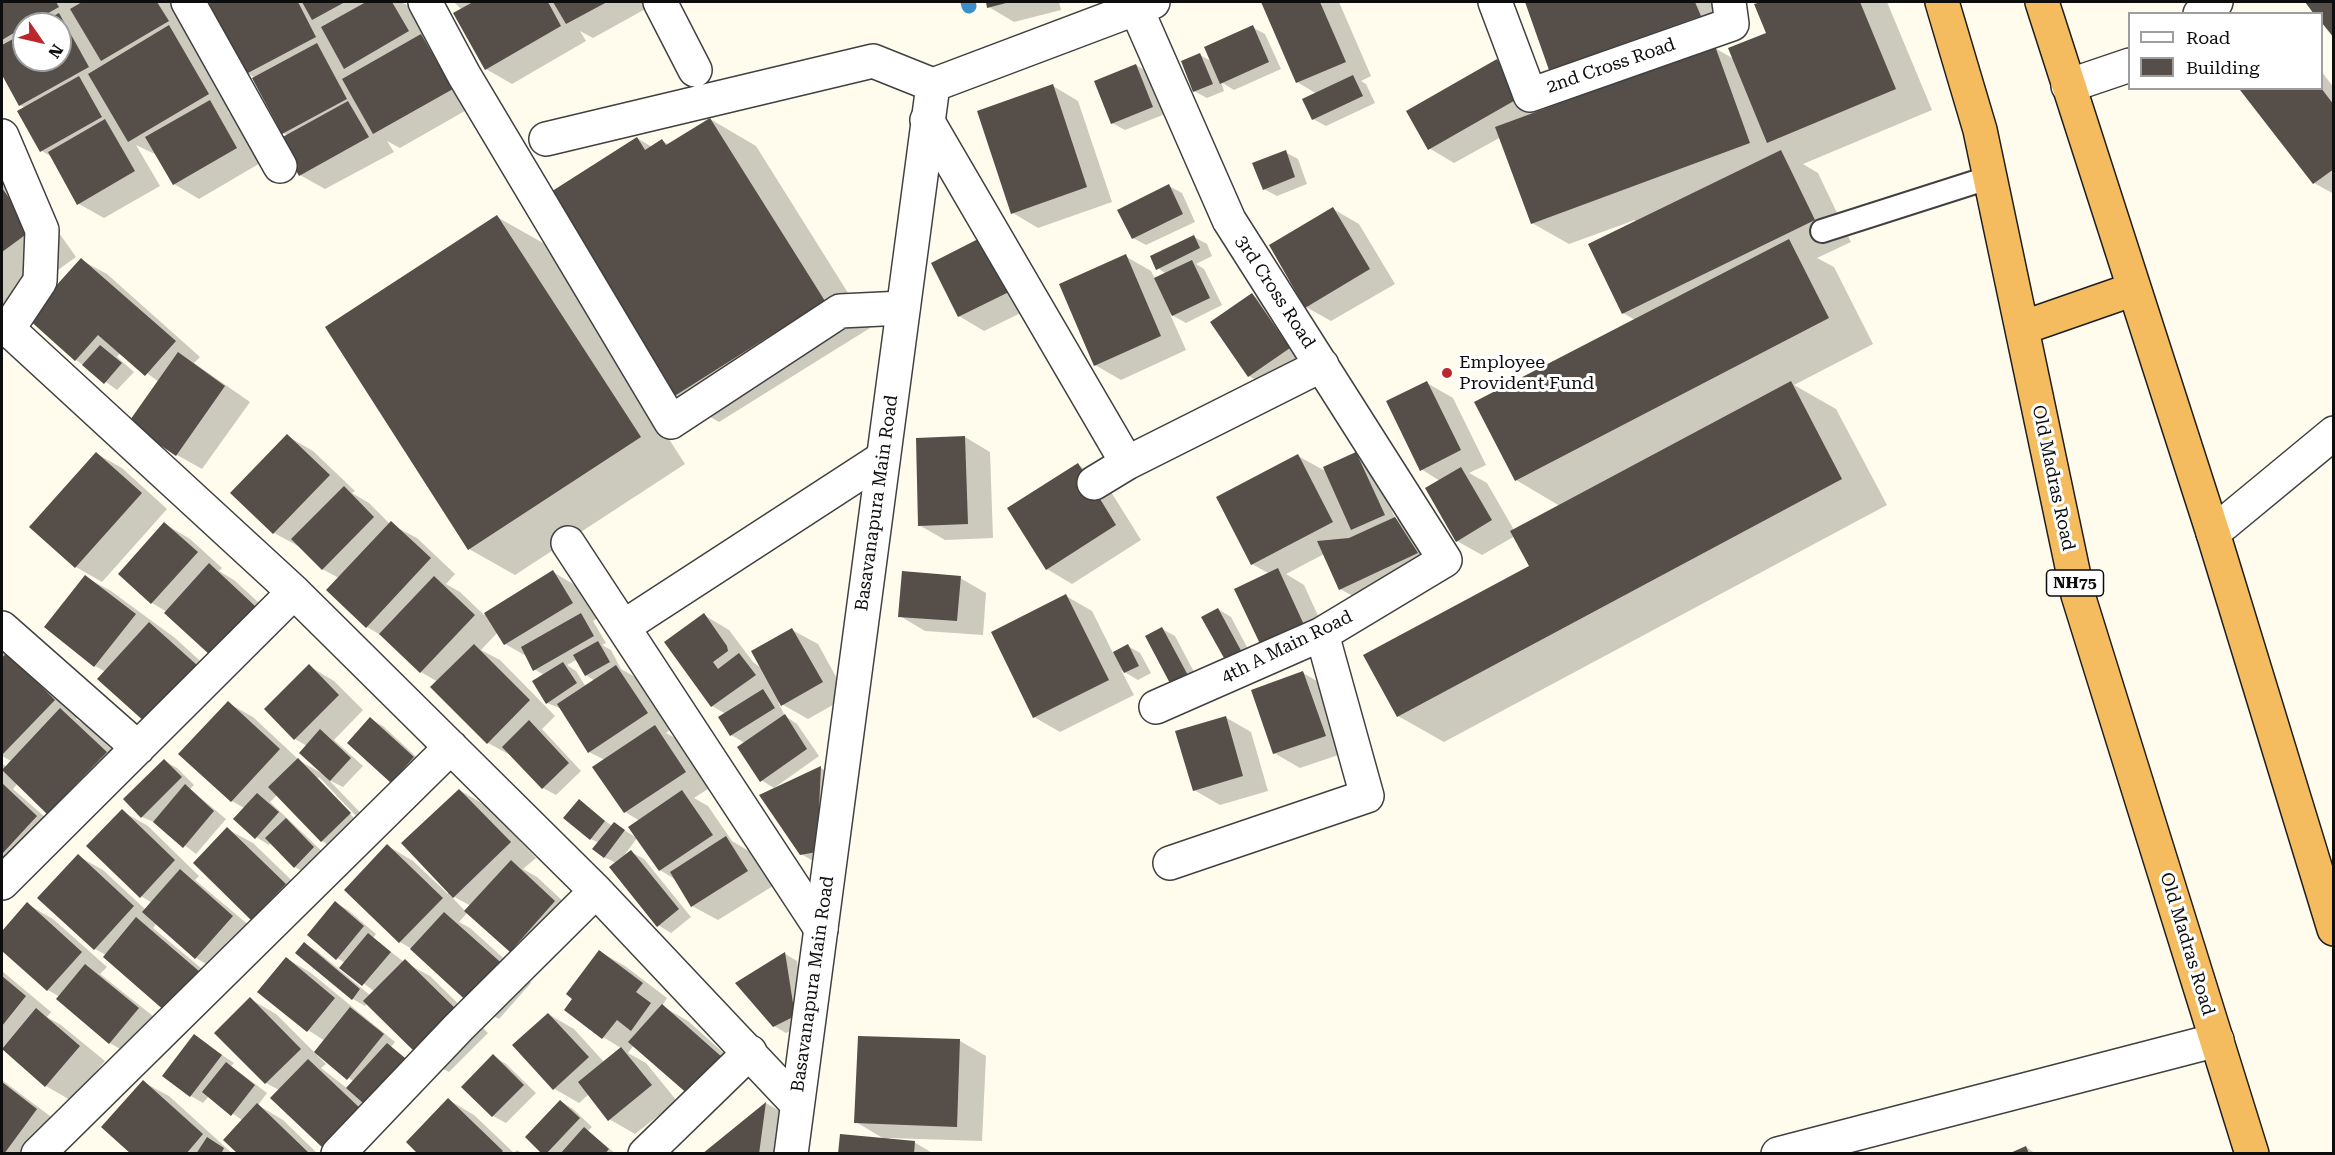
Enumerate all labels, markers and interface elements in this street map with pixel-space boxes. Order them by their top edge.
north arrow [12,12,72,72]
legend [2128,12,2323,90]
text: Road [2186,27,2230,48]
street label: 2nd Cross Road [1544,34,1678,98]
text: N [44,41,67,62]
text: Building [2186,57,2260,78]
street label: 3rd Cross Road [1230,231,1320,353]
place label: Employee Provident Fund [1459,352,1594,394]
marker: Employee Provident Fund [1440,366,1454,380]
street label: Basavanapura Main Road [851,394,903,612]
street label: Old Madras Road [2027,403,2079,553]
road number: NH75 [2046,570,2104,596]
street label: 4th A Main Road [1218,606,1356,688]
street label: Old Madras Road [2155,870,2219,1018]
street label: Basavanapura Main Road [787,875,839,1093]

